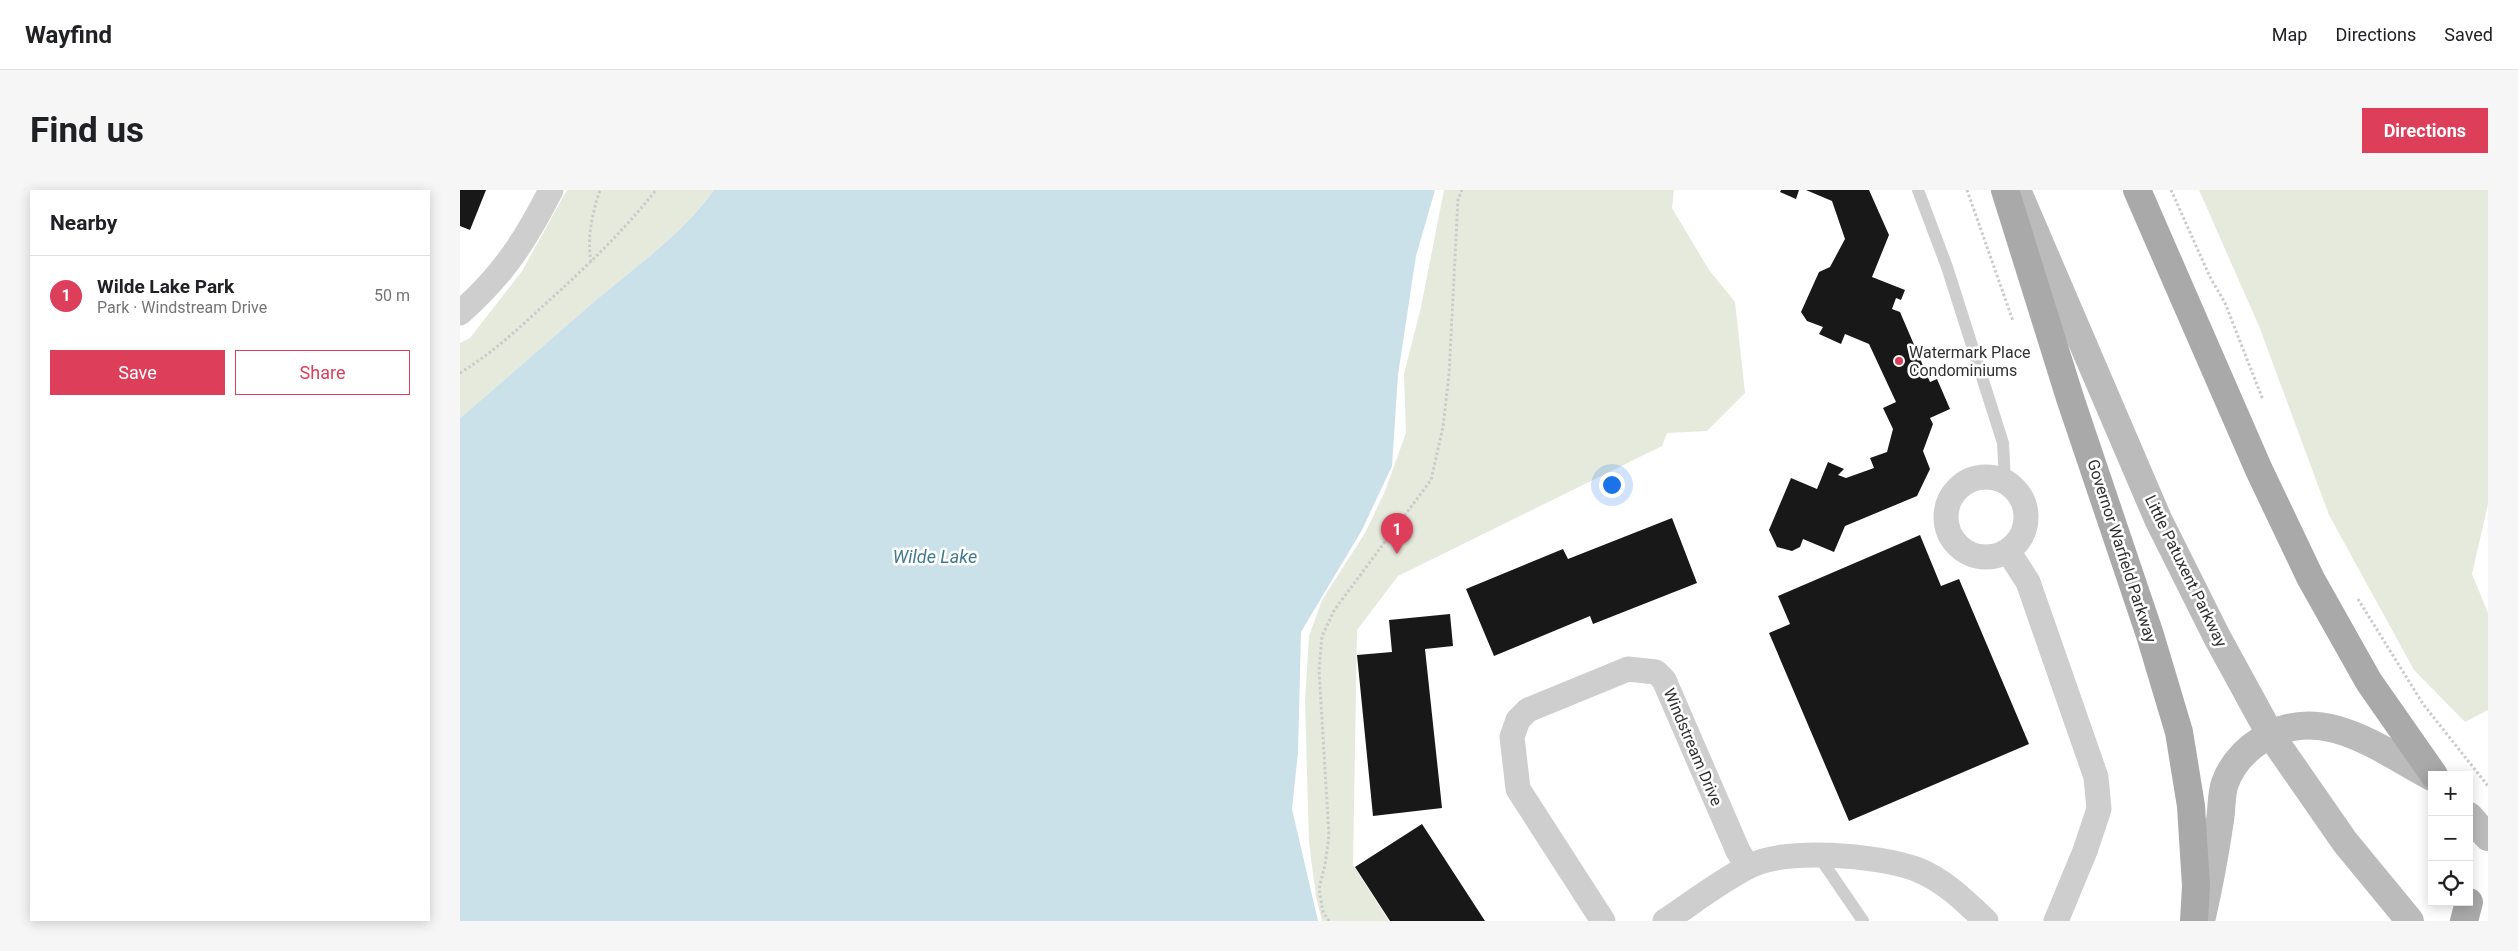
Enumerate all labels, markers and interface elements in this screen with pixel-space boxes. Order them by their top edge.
text: Wayfind [25,21,112,49]
text: Map [2272,24,2307,45]
text: Directions [2335,24,2416,45]
text: Saved [2444,24,2493,45]
button: Directions [2362,108,2488,153]
text: Find us [30,110,144,151]
text: Nearby [50,211,117,235]
text: Wilde Lake Park [97,275,234,298]
text: 1 [61,286,71,305]
text: 50 m [374,286,410,305]
text: Park · Windstream Drive [97,298,267,317]
place label: Watermark Place Condominiums [1909,343,2031,380]
button: Save [50,350,225,395]
button: Share [235,350,410,395]
marker: Watermark Place Condominiums [1893,355,1905,367]
street label: Governor Warfield Parkway [2083,457,2161,645]
your location [1599,472,1625,498]
street label: Little Patuxent Parkway [2141,492,2231,651]
pin: 1 [1381,513,1413,554]
water label: Wilde Lake [893,546,977,567]
street label: Windstream Drive [1660,685,1726,809]
map controls [2428,771,2473,906]
button: + [2428,771,2473,816]
button: − [2428,816,2473,861]
button: locate [2428,861,2473,906]

